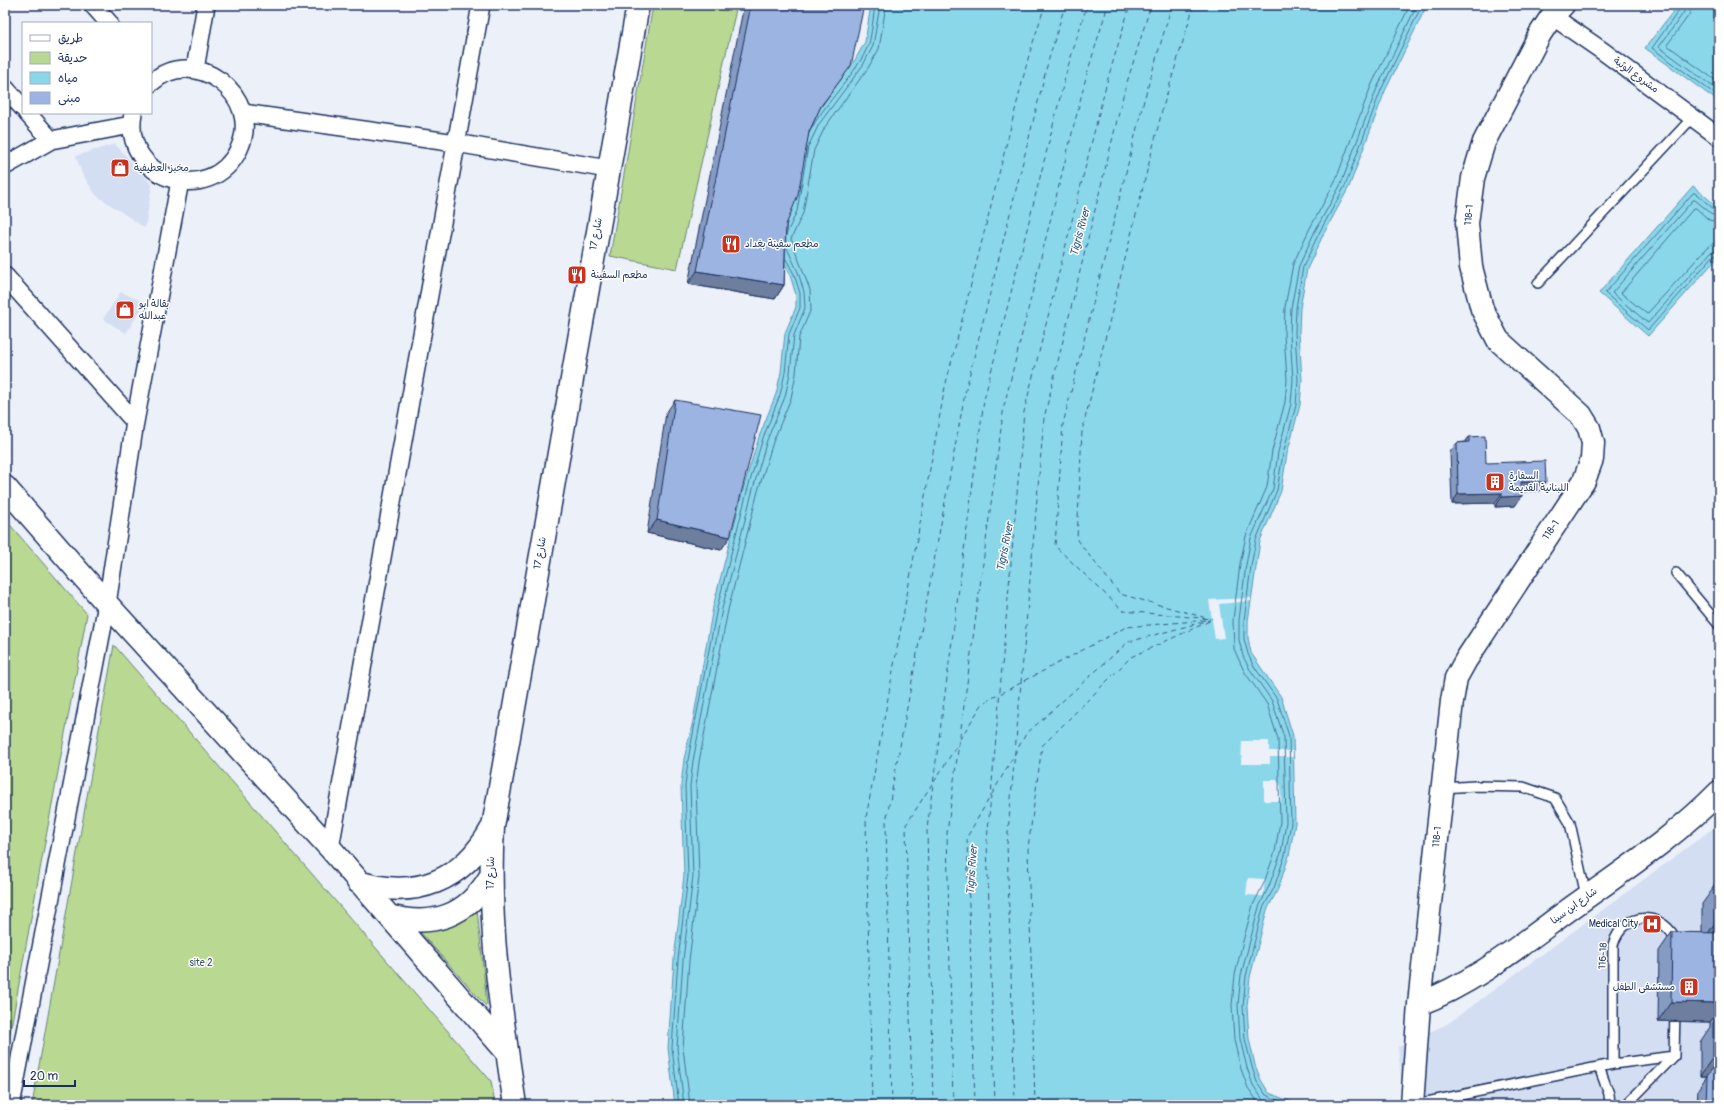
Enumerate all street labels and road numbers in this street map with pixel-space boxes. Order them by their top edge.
street label: مشروع الوثبة [1610,55,1661,96]
street label: 118-1 [1462,204,1476,226]
street label: شارع 17 [587,216,606,251]
street label: 118-1 [1540,518,1562,542]
street label: شارع 17 [531,535,550,570]
street label: 118-1 [1430,826,1444,848]
street label: شارع 17 [485,856,498,890]
street label: شارع ابن سينا [1548,885,1600,928]
street label: 116-18 [1596,942,1610,970]

